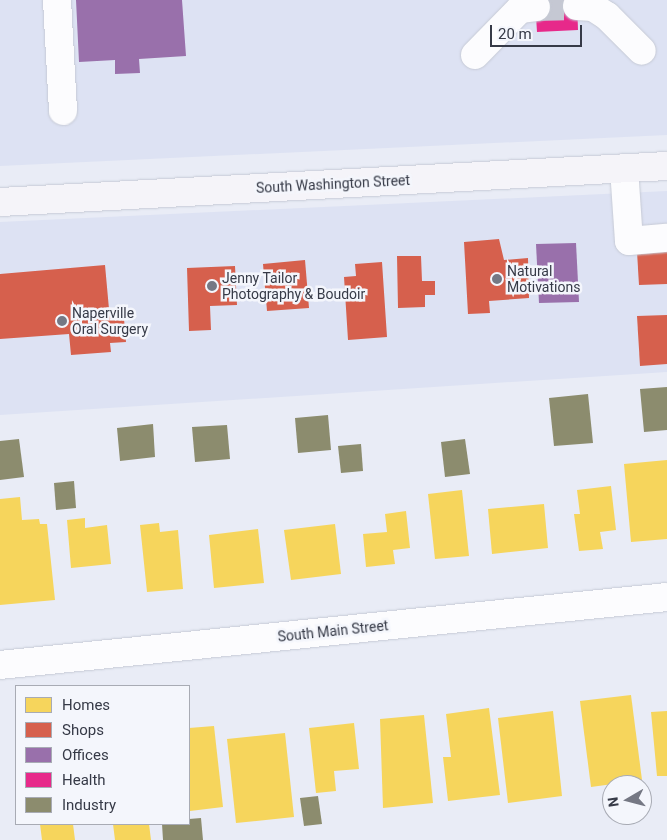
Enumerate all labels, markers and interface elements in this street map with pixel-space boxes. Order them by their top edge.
scale bar [492,15,584,47]
text: 20 m [498,25,532,43]
street label: South Washington Street [256,172,410,196]
place label: Natural Motivations [507,263,580,296]
place label: Jenny Tailor Photography & Boudoir [222,270,365,302]
marker: Natural Motivations [491,273,503,285]
marker: Jenny Tailor Photography & Boudoir [206,280,218,292]
place label: Naperville Oral Surgery [72,305,148,338]
marker: Naperville Oral Surgery [56,315,68,327]
street label: South Main Street [277,617,389,645]
legend [15,685,190,825]
text: Homes [62,696,110,714]
text: Shops [62,721,104,739]
text: Offices [62,746,109,764]
text: Health [62,771,106,789]
north arrow [602,775,652,825]
text: Industry [62,796,116,814]
text: N [605,796,622,808]

